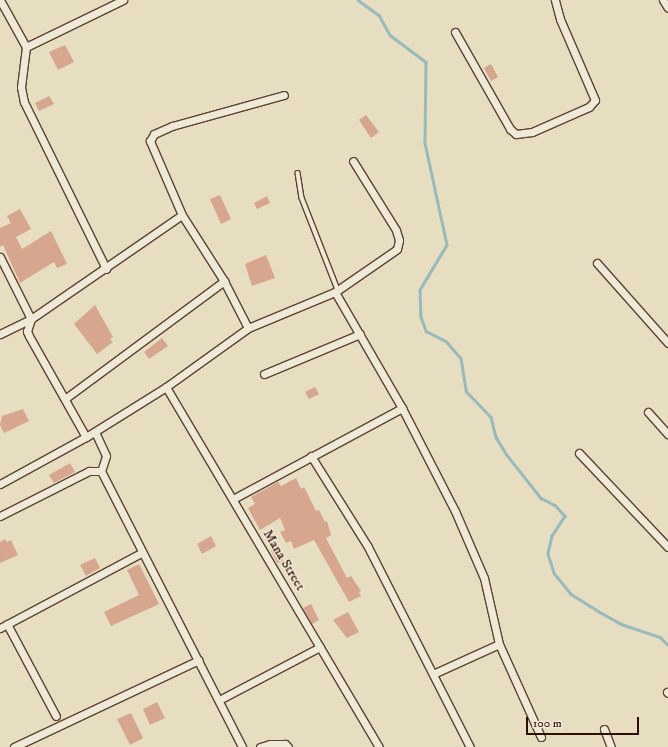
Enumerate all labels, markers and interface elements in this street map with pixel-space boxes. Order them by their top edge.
street label: Mana Street [259,526,309,594]
scale bar [528,709,641,735]
text: 100 m [533,716,562,731]

